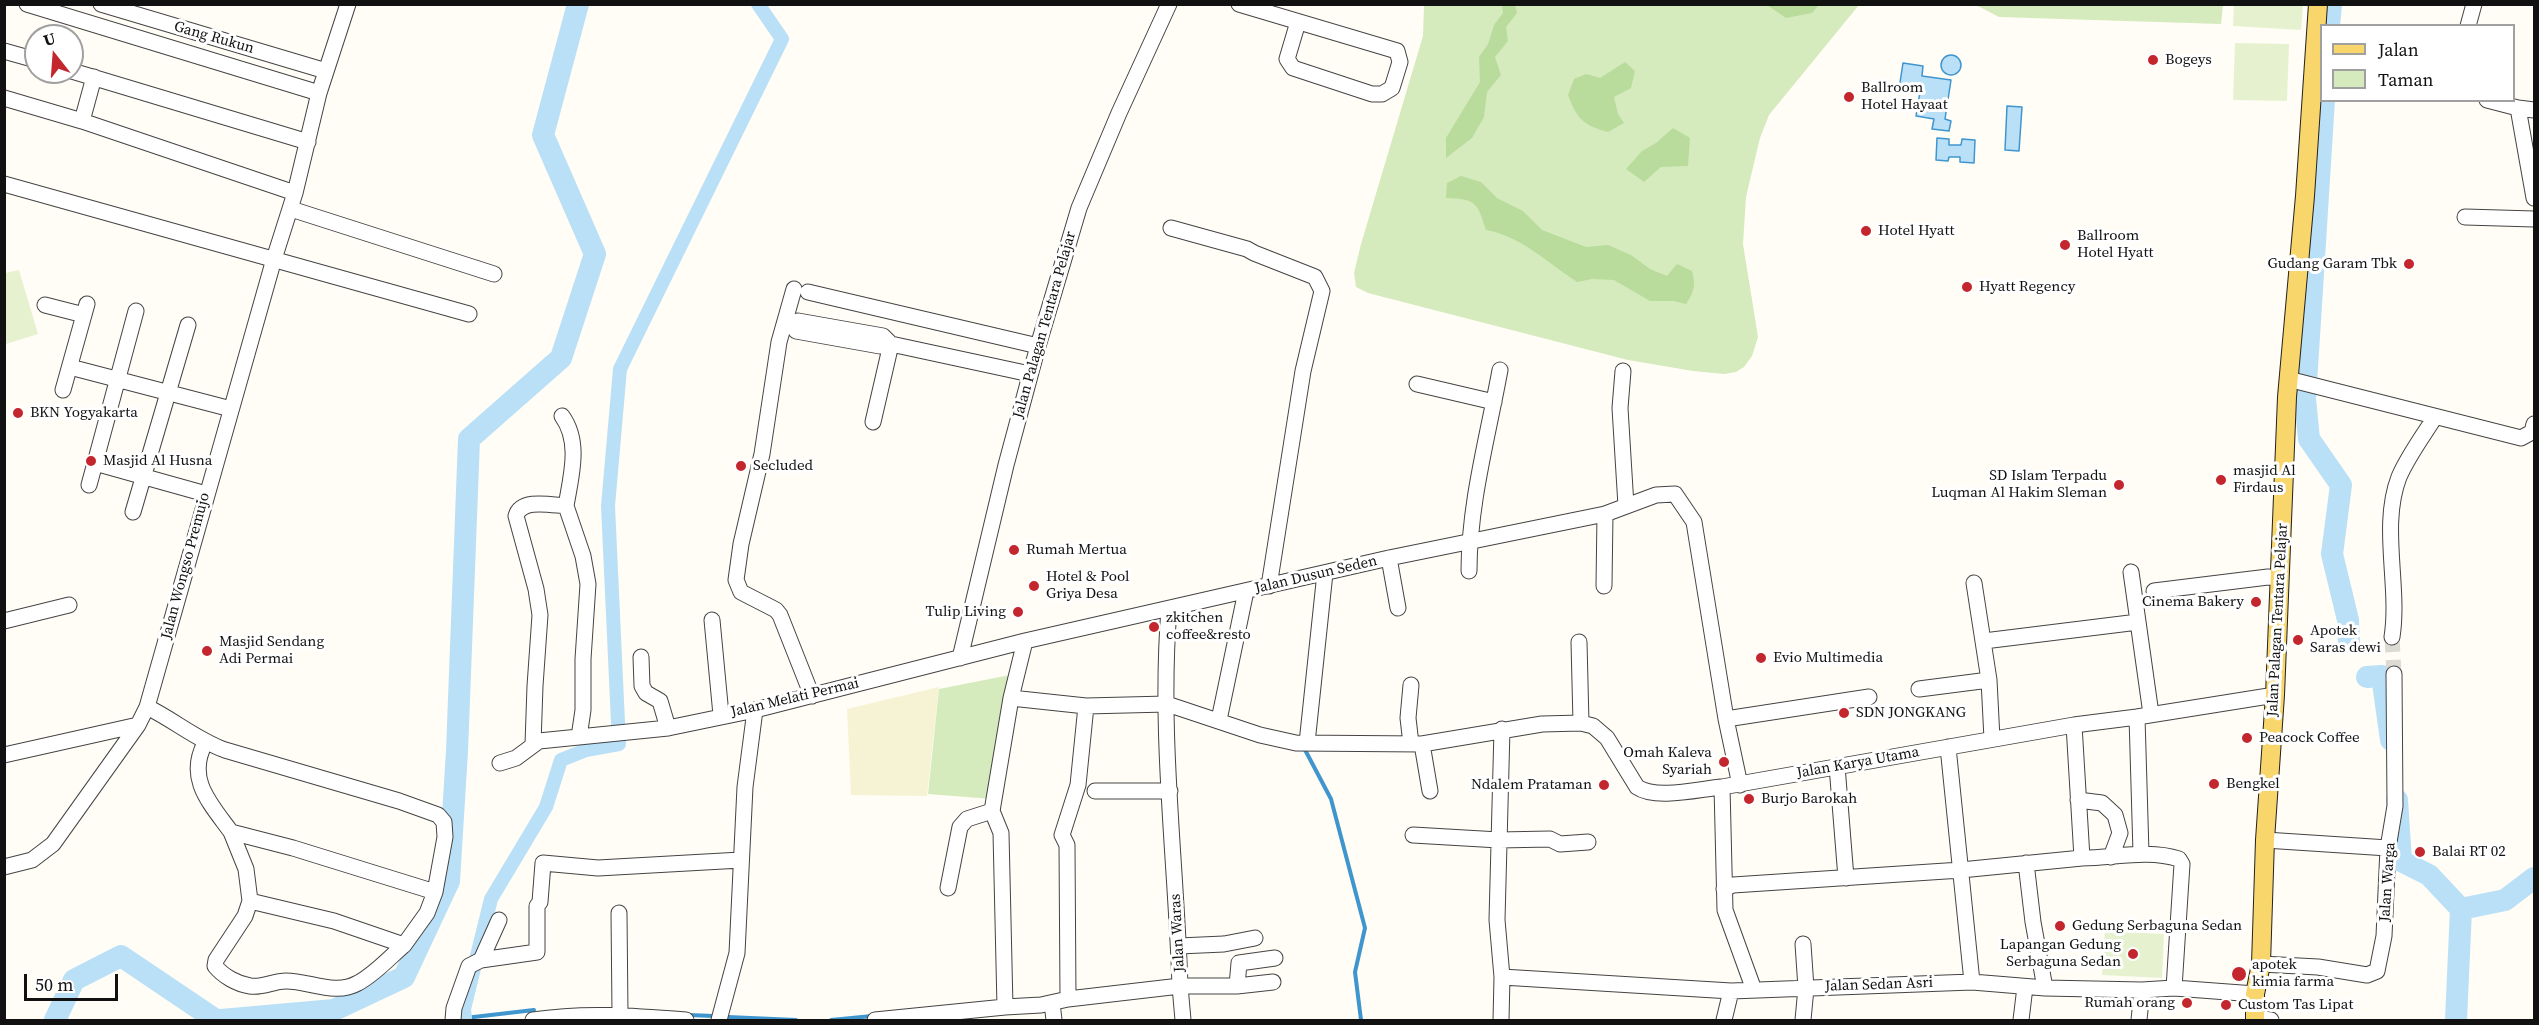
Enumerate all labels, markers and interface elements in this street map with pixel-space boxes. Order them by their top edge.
street label: Gang Rukun [172,18,256,58]
north arrow [24,24,84,84]
legend [2320,24,2515,102]
text: U [41,26,58,51]
text: Jalan [2378,37,2419,62]
place label: Bogeys [2165,51,2212,69]
marker: Bogeys [2146,53,2160,67]
text: Taman [2378,67,2433,92]
place label: Ballroom Hotel Hayaat [1861,79,1948,114]
marker: Ballroom Hotel Hayaat [1842,90,1856,104]
place label: Hotel Hyatt [1878,222,1954,240]
marker: Hotel Hyatt [1859,224,1873,238]
place label: Ballroom Hotel Hyatt [2077,227,2153,262]
street label: Jalan Palagan Tentara Pelajar [1010,229,1080,421]
marker: Ballroom Hotel Hyatt [2058,238,2072,252]
place label: Gudang Garam Tbk [2268,255,2397,273]
marker: Gudang Garam Tbk [2402,257,2416,271]
place label: Hyatt Regency [1979,278,2075,296]
marker: Hyatt Regency [1960,280,1974,294]
place label: BKN Yogyakarta [30,404,138,422]
marker: BKN Yogyakarta [11,406,25,420]
place label: Masjid Al Husna [103,452,212,470]
marker: Masjid Al Husna [84,454,98,468]
place label: Secluded [753,457,813,475]
marker: Secluded [734,459,748,473]
place label: masjid Al Firdaus [2233,462,2296,497]
place label: SD Islam Terpadu Luqman Al Hakim Sleman [1931,467,2107,502]
marker: masjid Al Firdaus [2214,473,2228,487]
marker: SD Islam Terpadu Luqman Al Hakim Sleman [2112,478,2126,492]
street label: Jalan Wongso Premujo [158,491,214,641]
street label: Jalan Palagan Tentara Pelajar [2264,523,2292,717]
place label: Rumah Mertua [1026,541,1127,559]
marker: Rumah Mertua [1007,543,1021,557]
street label: Jalan Dusun Seden [1253,552,1379,598]
place label: Hotel & Pool Griya Desa [1046,568,1130,603]
marker: Hotel & Pool Griya Desa [1027,579,1041,593]
place label: Cinema Bakery [2142,593,2244,611]
marker: Cinema Bakery [2249,595,2263,609]
place label: Tulip Living [925,603,1006,621]
marker: Tulip Living [1011,605,1025,619]
place label: zkitchen coffee&resto [1166,609,1251,644]
marker: zkitchen coffee&resto [1147,620,1161,634]
place label: Apotek Saras dewi [2310,622,2381,657]
place label: Masjid Sendang Adi Permai [219,633,324,668]
marker: Apotek Saras dewi [2291,633,2305,647]
marker: Masjid Sendang Adi Permai [200,644,214,658]
place label: Evio Multimedia [1773,649,1883,667]
marker: Evio Multimedia [1754,651,1768,665]
street label: Jalan Melati Permai [729,674,861,722]
place label: SDN JONGKANG [1856,704,1966,722]
marker: SDN JONGKANG [1837,706,1851,720]
place label: Peacock Coffee [2259,729,2360,747]
marker: Peacock Coffee [2240,731,2254,745]
street label: Jalan Karya Utama [1795,743,1921,783]
place label: Omah Kaleva Syariah [1623,744,1712,779]
marker: Omah Kaleva Syariah [1717,755,1731,769]
place label: Bengkel [2226,775,2280,793]
place label: Ndalem Prataman [1471,776,1592,794]
marker: Bengkel [2207,777,2221,791]
marker: Ndalem Prataman [1597,778,1611,792]
place label: Burjo Barokah [1761,790,1857,808]
marker: Burjo Barokah [1742,792,1756,806]
street label: Jalan Warga [2376,842,2400,922]
place label: Balai RT 02 [2432,843,2506,861]
marker: Balai RT 02 [2413,845,2427,859]
street label: Jalan Waras [1167,893,1189,973]
place label: Gedung Serbaguna Sedan [2072,917,2242,935]
marker: Gedung Serbaguna Sedan [2053,919,2067,933]
place label: Lapangan Gedung Serbaguna Sedan [2000,936,2121,971]
marker: Lapangan Gedung Serbaguna Sedan [2126,947,2140,961]
place label: apotek kimia farma [2252,956,2334,991]
scale bar [27,962,122,1000]
marker: apotek kimia farma [2230,965,2248,983]
text: 50 m [35,972,73,997]
street label: Jalan Sedan Asri [1825,974,1933,996]
place label: Rumah orang [2084,994,2175,1012]
marker: Rumah orang [2180,996,2194,1010]
place label: Custom Tas Lipat [2238,996,2353,1014]
marker: Custom Tas Lipat [2219,998,2233,1012]

